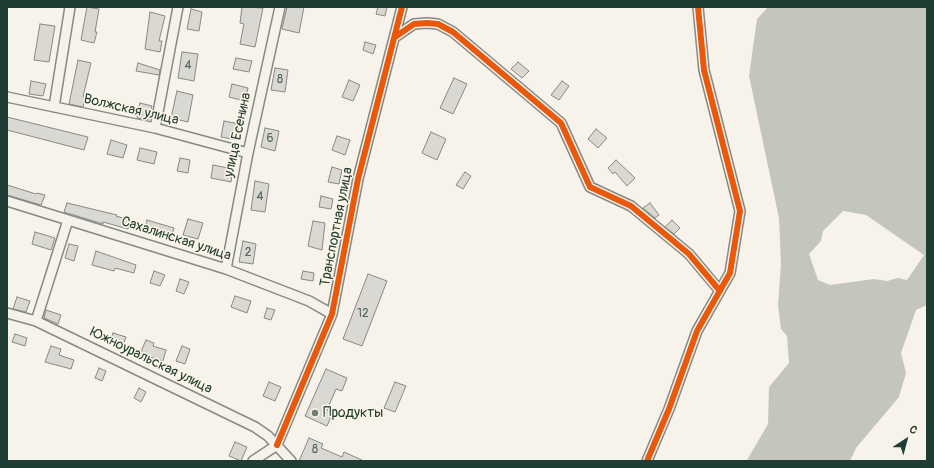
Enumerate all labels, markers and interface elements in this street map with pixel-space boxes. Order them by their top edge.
house number: 4 [185,59,191,73]
house number: 8 [277,73,283,87]
street label: Волжская улица [82,91,180,129]
street label: улица Есенина [221,91,255,179]
house number: 6 [267,132,273,146]
street label: Транспортная улица [317,166,357,288]
house number: 4 [257,190,263,204]
street label: Сахалинская улица [119,213,233,265]
house number: 2 [245,246,251,260]
house number: 12 [357,307,369,321]
street label: Южноуральская улица [87,324,215,398]
place label: Продукты [323,405,383,421]
marker: Продукты [310,408,320,418]
north arrow [886,420,926,460]
text: С [907,423,920,437]
house number: 8 [312,443,318,457]

